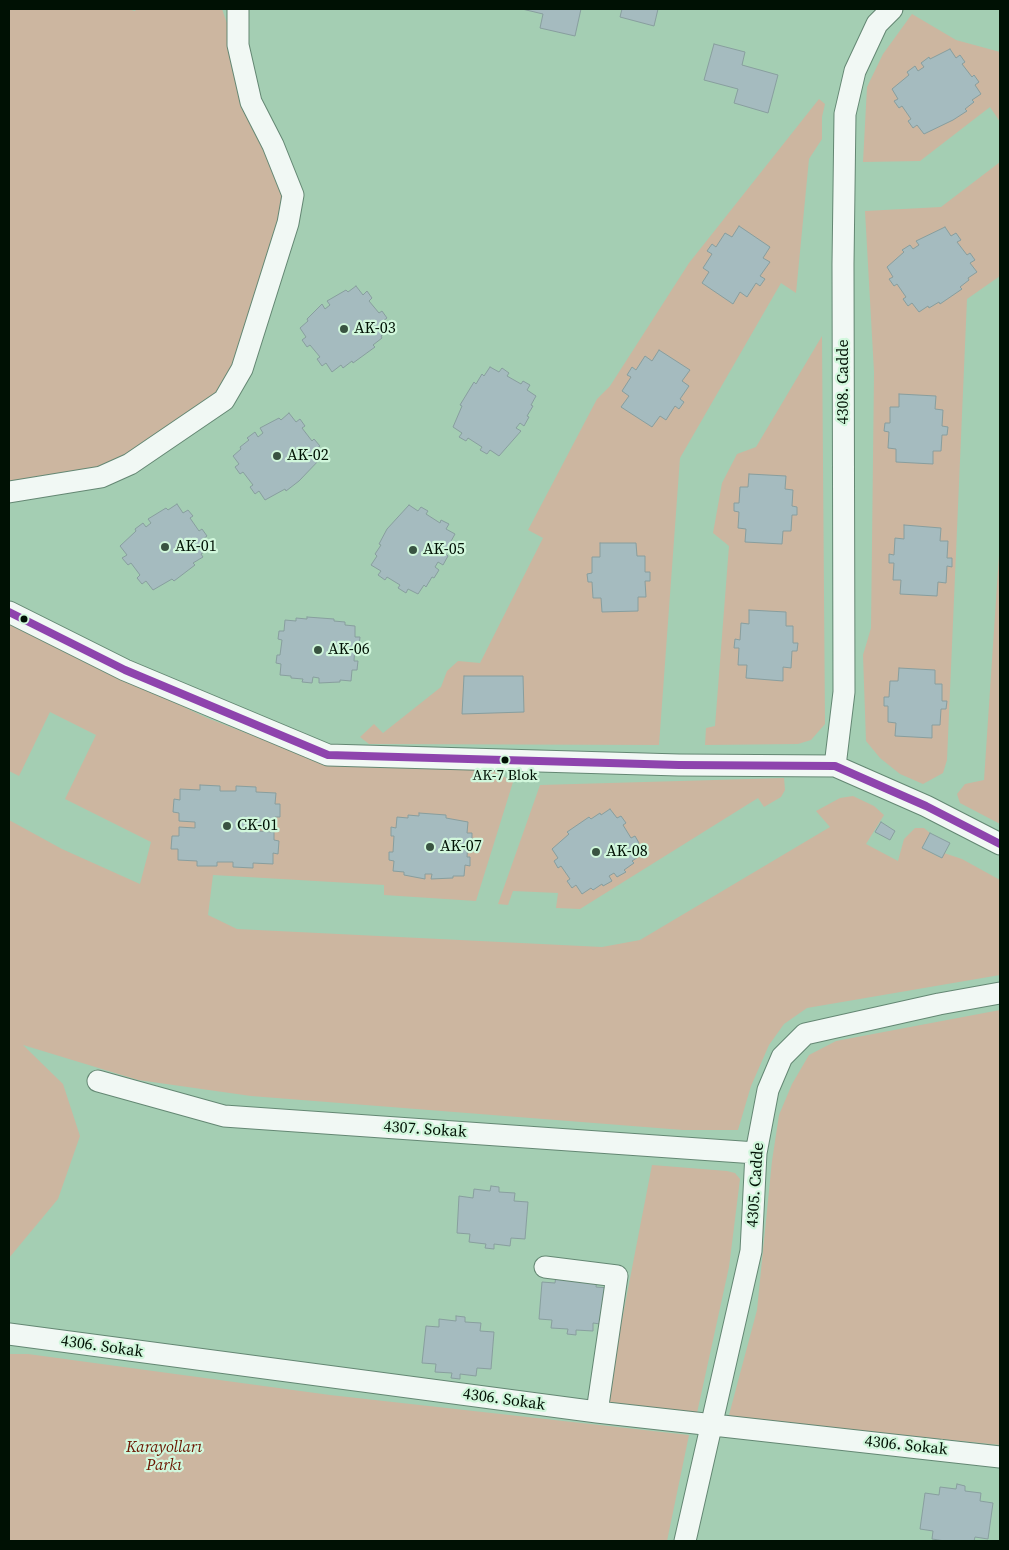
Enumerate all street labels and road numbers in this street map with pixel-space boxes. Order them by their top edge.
street label: 4308. Cadde [834,339,854,425]
street label: 4307. Sokak [383,1118,467,1142]
street label: 4305. Cadde [743,1142,769,1228]
street label: 4306. Sokak [60,1332,144,1362]
street label: 4306. Sokak [462,1385,546,1415]
street label: 4306. Sokak [864,1432,948,1460]

